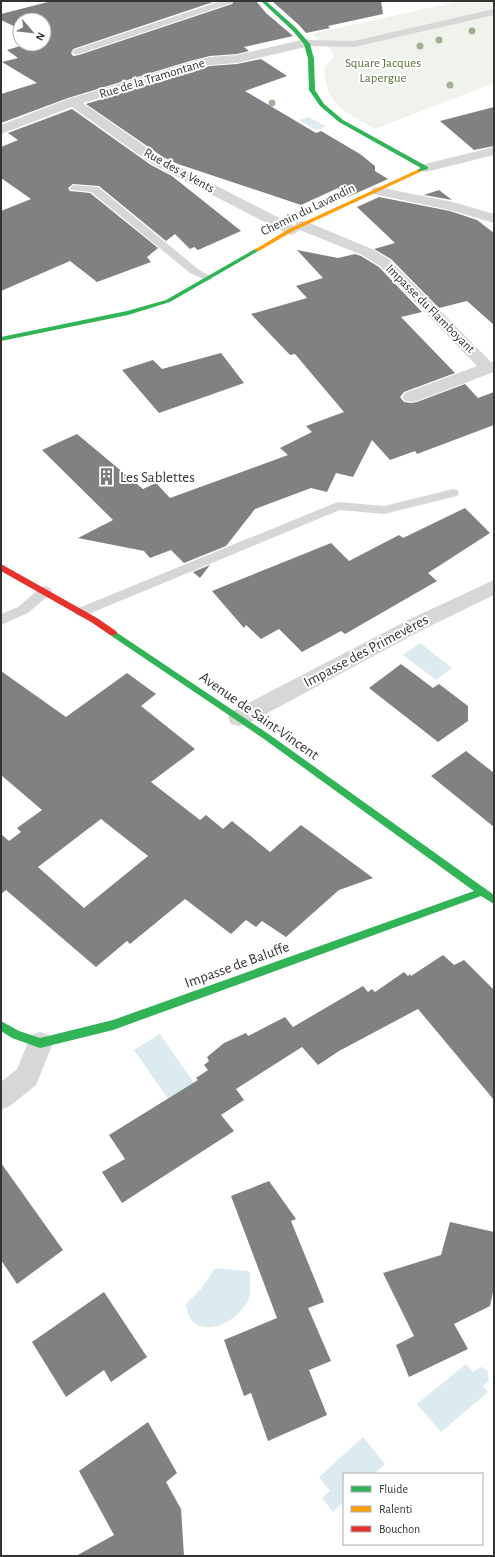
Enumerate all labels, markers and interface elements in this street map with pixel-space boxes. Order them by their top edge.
north arrow [12,12,52,52]
text: N [34,30,47,42]
street label: Rue de la Tramontane [98,57,206,101]
park label: Square Jacques Lapergue [345,57,421,85]
street label: Rue des 4 Vents [142,146,217,196]
street label: Chemin du Lavandin [259,182,357,238]
street label: Impasse du Flamboyant [383,262,477,356]
building icon: Les Sablettes [97,467,117,487]
place label: Les Sablettes [120,470,195,485]
street label: Impasse des Primevères [301,612,431,690]
street label: Avenue de Saint-Vincent [197,669,321,763]
street label: Impasse de Baluffe [183,939,291,991]
legend [343,1473,483,1545]
text: Fluide [379,1483,408,1495]
text: Ralenti [379,1503,412,1515]
text: Bouchon [379,1523,420,1535]

